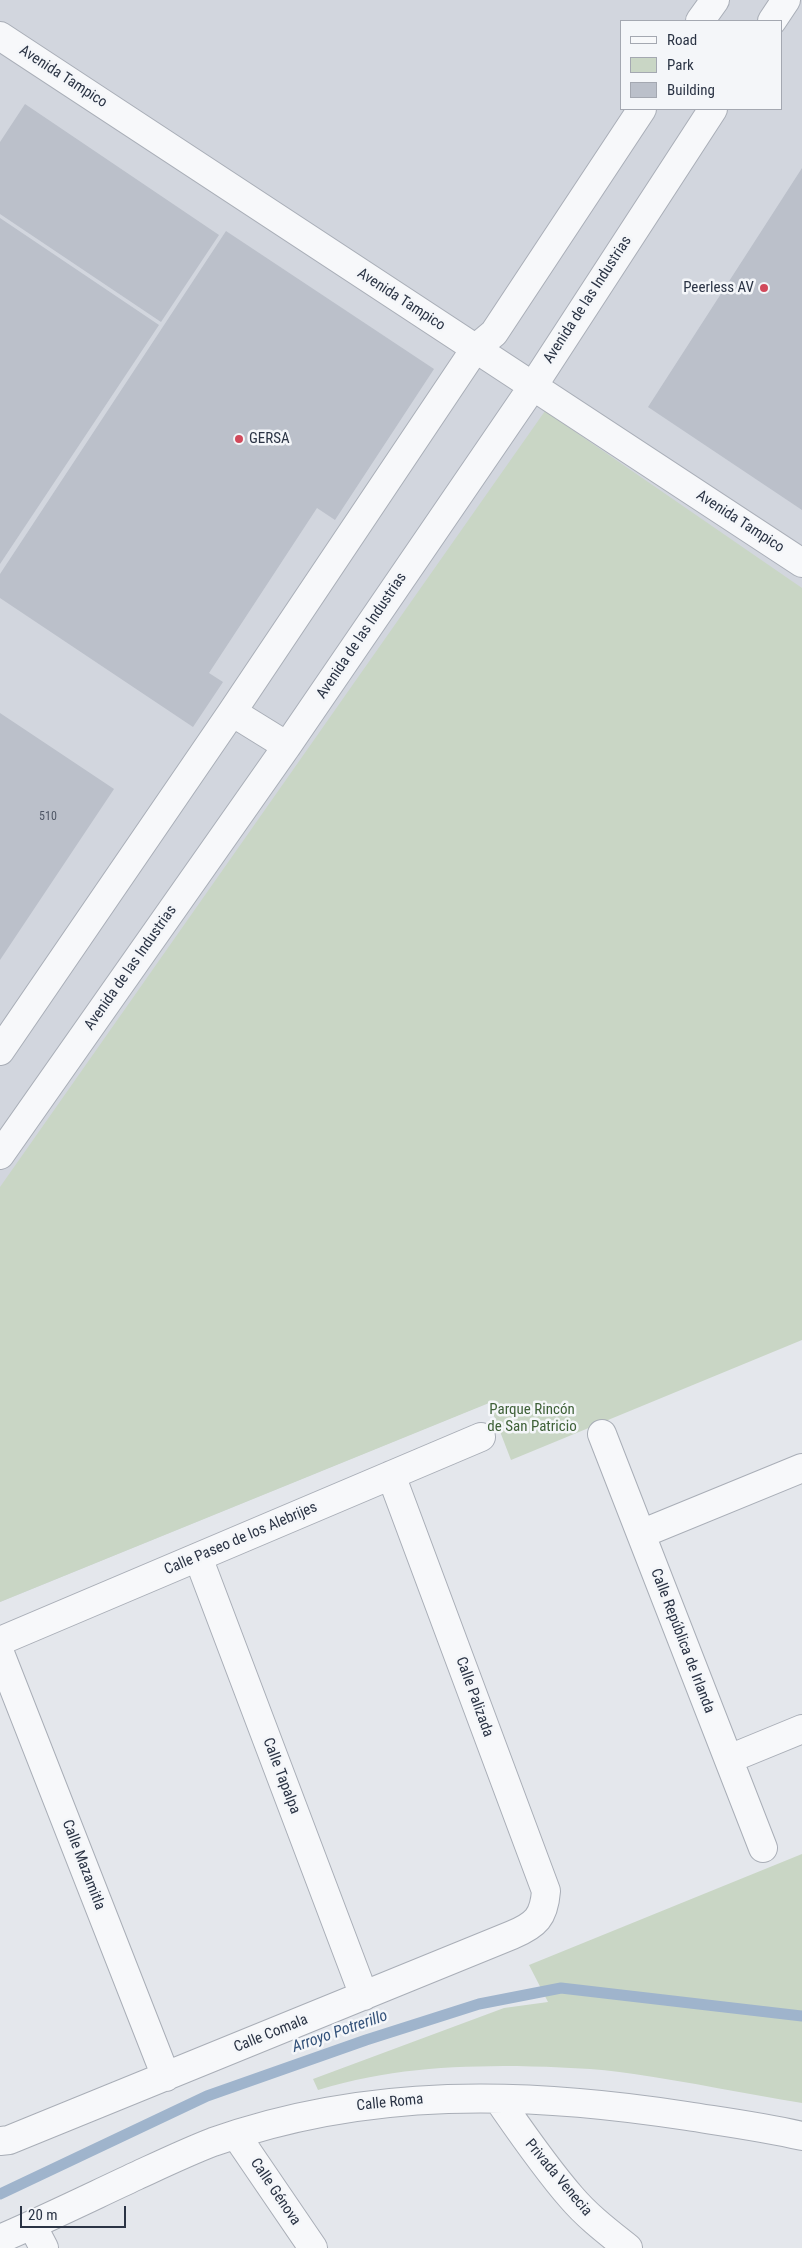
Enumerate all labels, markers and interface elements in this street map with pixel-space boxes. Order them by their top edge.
legend [620,20,782,110]
text: Road [667,31,697,49]
street label: Avenida Tampico [16,42,110,112]
text: Park [667,56,694,74]
text: Building [667,81,715,99]
street label: Avenida de las Industrias [540,233,636,367]
street label: Avenida Tampico [354,265,448,335]
place label: Peerless AV [683,279,754,297]
marker: Peerless AV [758,282,770,294]
place label: GERSA [249,430,290,448]
marker: GERSA [233,433,245,445]
street label: Avenida Tampico [693,487,787,557]
street label: Avenida de las Industrias [313,570,411,702]
house number: 510 [39,810,57,824]
street label: Avenida de las Industrias [81,902,181,1034]
park label: Parque Rincón de San Patricio [487,1401,577,1436]
street label: Calle Paseo de los Alebrijes [162,1499,320,1579]
street label: Calle República de Irlanda [646,1566,718,1716]
street label: Calle Palizada [451,1655,497,1739]
street label: Calle Tapalpa [258,1736,304,1816]
street label: Calle Mazamitla [58,1817,108,1913]
water label: Arroyo Potrerillo [290,2007,390,2057]
street label: Calle Comala [231,2011,311,2057]
street label: Calle Roma [356,2091,424,2115]
street label: Privada Venecia [521,2136,595,2220]
street label: Calle Génova [246,2155,304,2229]
scale bar [22,2196,129,2228]
text: 20 m [28,2206,58,2224]

